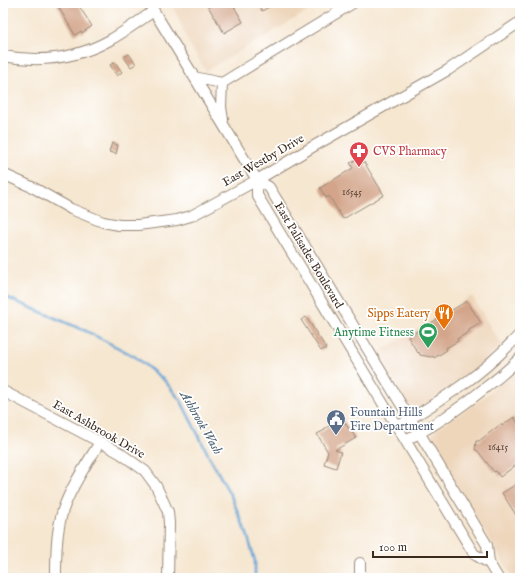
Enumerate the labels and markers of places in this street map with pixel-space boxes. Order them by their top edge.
pharmacy icon: CVS Pharmacy [348,140,370,168]
place label: CVS Pharmacy [373,144,447,159]
restaurant icon: Sipps Eatery [433,302,455,330]
place label: Sipps Eatery [367,306,430,322]
sports icon: Anytime Fitness [417,321,439,349]
place label: Anytime Fitness [333,325,414,340]
place label: Fountain Hills Fire Department [350,405,434,435]
public building icon: Fountain Hills Fire Department [325,408,347,436]

